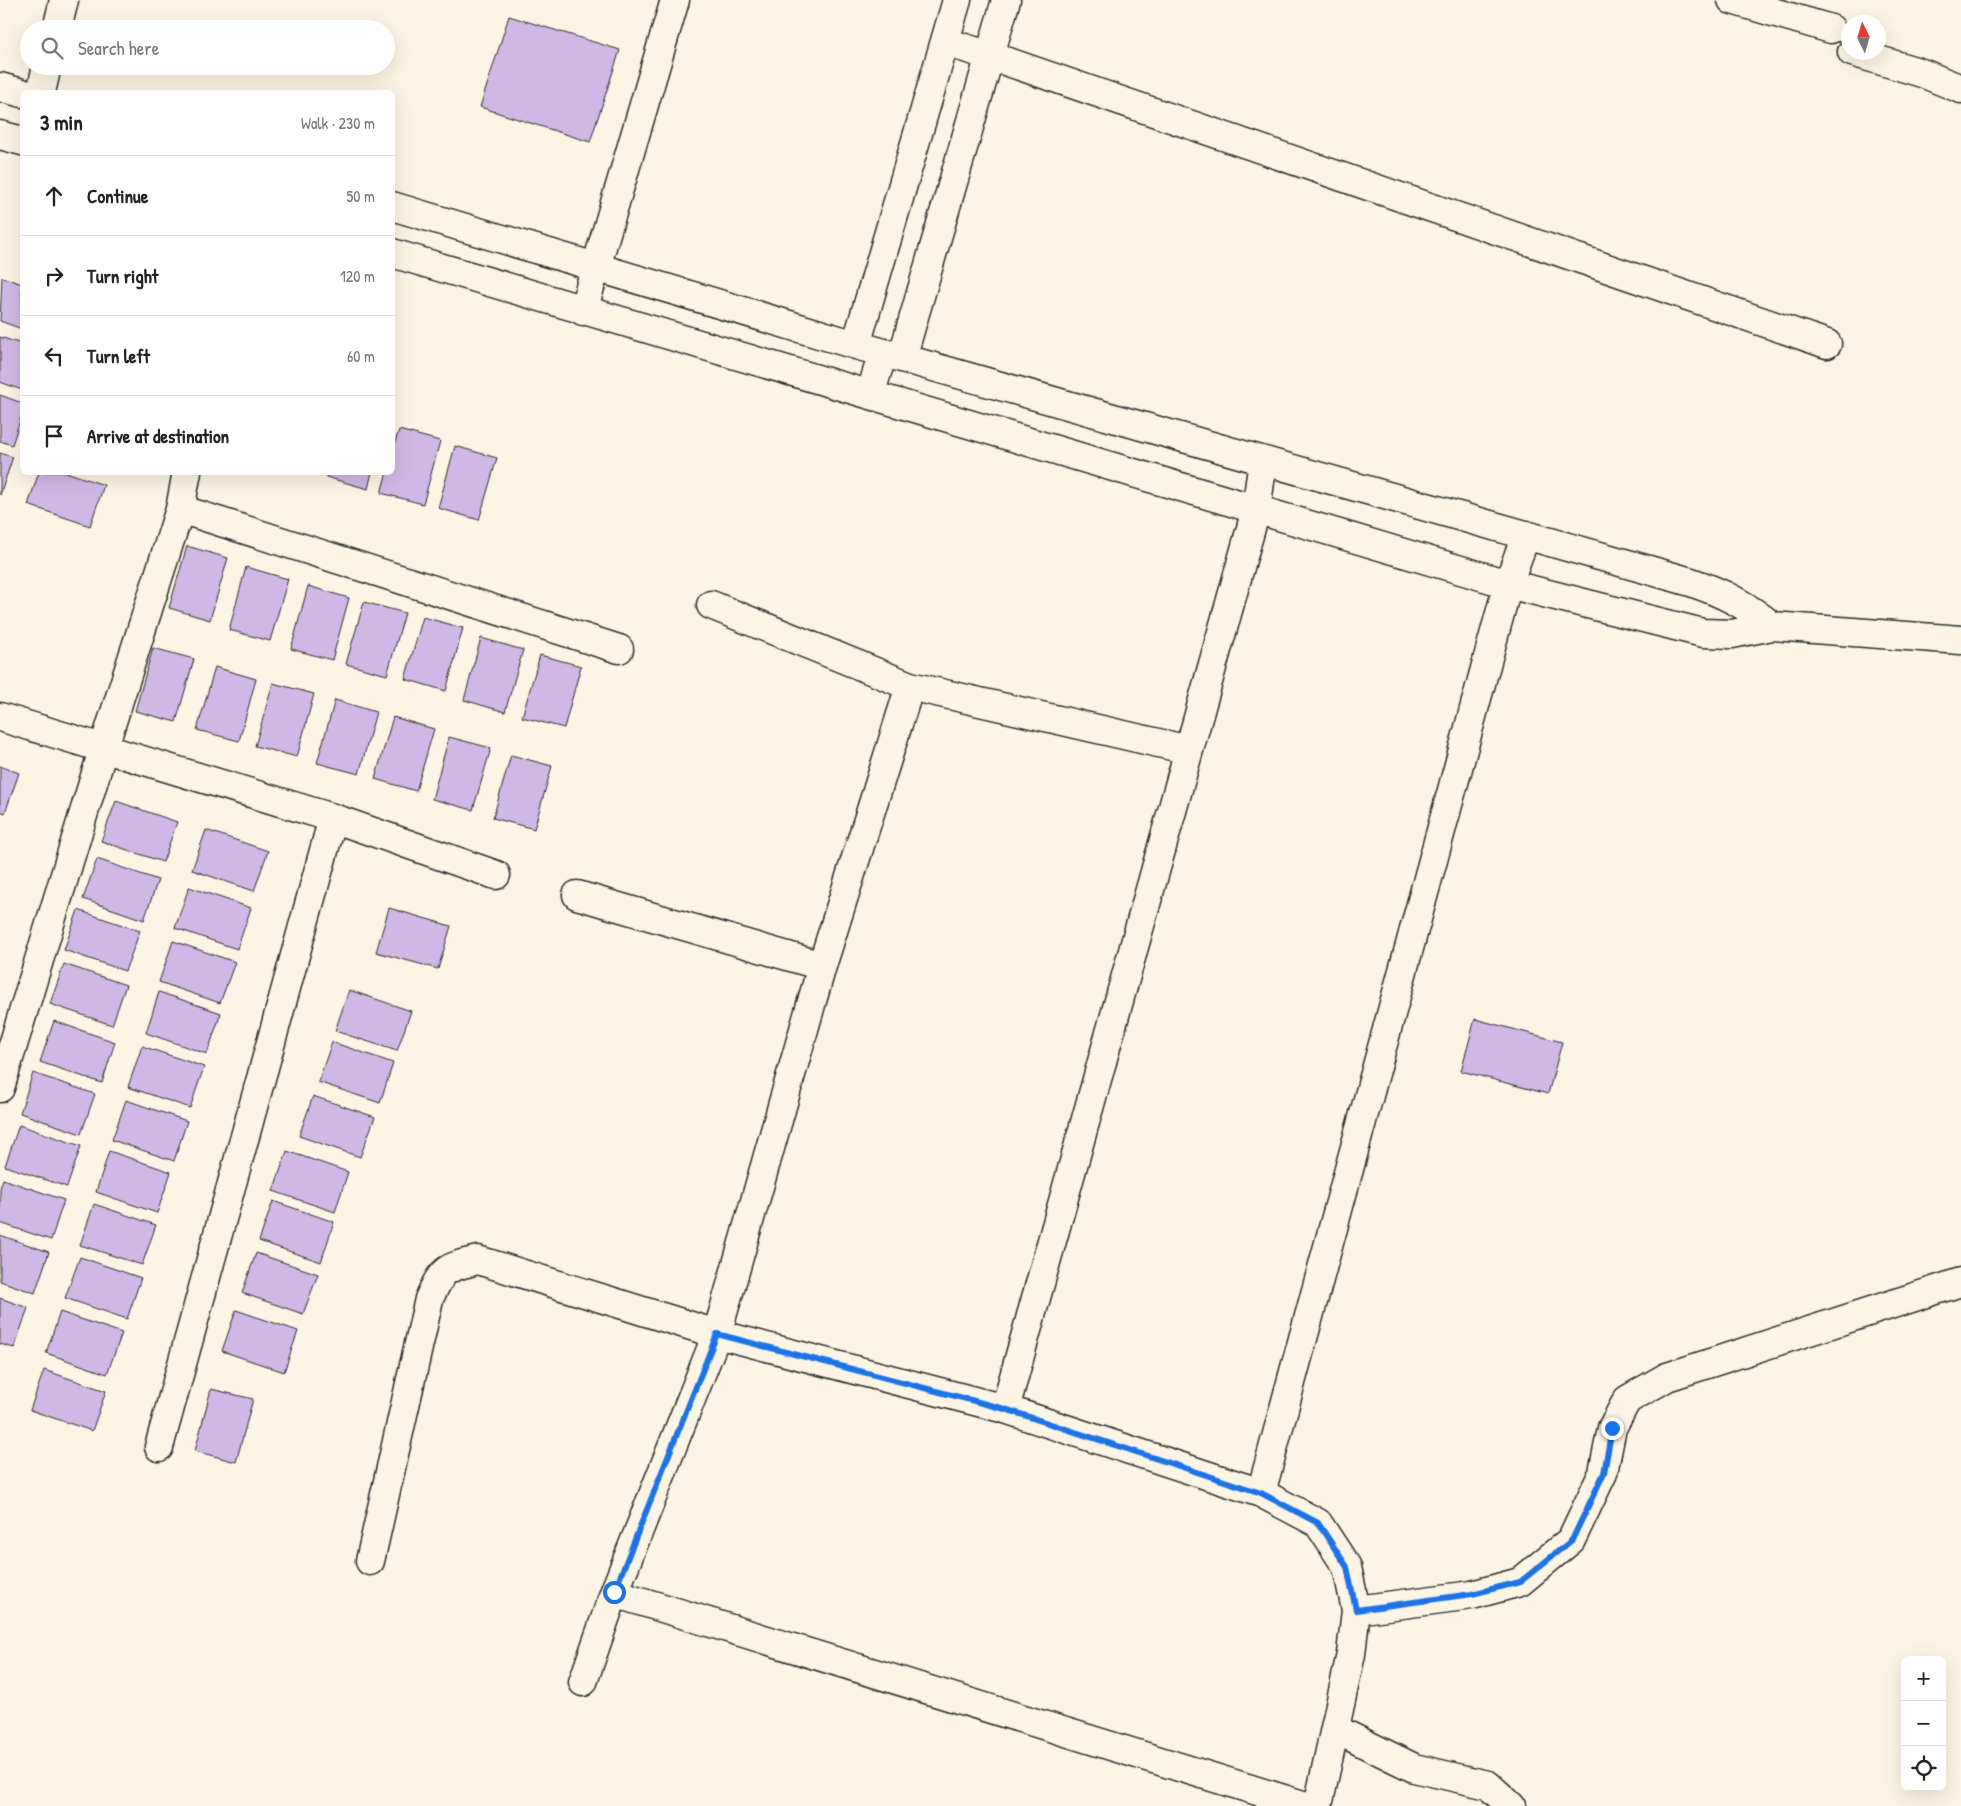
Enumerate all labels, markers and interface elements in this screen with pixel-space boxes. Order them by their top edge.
north arrow [1841,15,1886,60]
search box [20,20,395,75]
icon: search [38,34,66,62]
text: Search here [78,35,159,61]
text: 3 min [40,108,83,137]
text: Walk · 230 m [301,112,375,134]
icon: ahead [40,182,68,210]
text: Continue [87,183,148,209]
text: 50 m [347,185,375,207]
icon: right [40,262,68,290]
text: Turn right [87,263,158,289]
text: 120 m [340,265,375,287]
icon: left [40,342,68,370]
text: Turn left [87,343,150,369]
text: 60 m [347,345,375,367]
icon: arrive [40,422,68,450]
text: Arrive at destination [87,423,229,449]
route end [1601,1417,1624,1440]
route start [603,1581,626,1604]
map controls [1901,1656,1946,1791]
button: + [1901,1656,1946,1701]
button: − [1901,1701,1946,1746]
button: locate [1901,1746,1946,1791]

